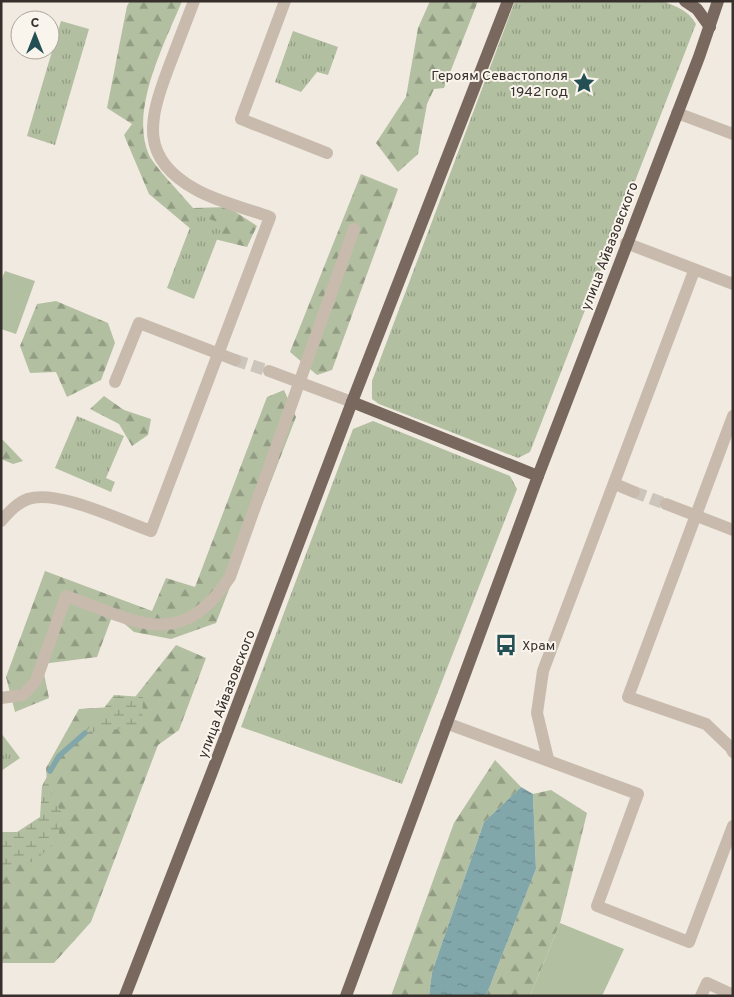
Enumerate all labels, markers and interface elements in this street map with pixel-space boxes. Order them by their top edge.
north arrow [10,10,60,60]
text: С [31,15,40,32]
place label: Героям Севастополя 1942 год [431,68,568,101]
place icon: Героям Севастополя 1942 год [571,70,597,96]
street label: улица Айвазовского [578,180,643,313]
street label: улица Айвазовского [195,628,260,761]
bus stop icon: Храм [493,632,519,658]
place label: Храм [522,638,555,655]

